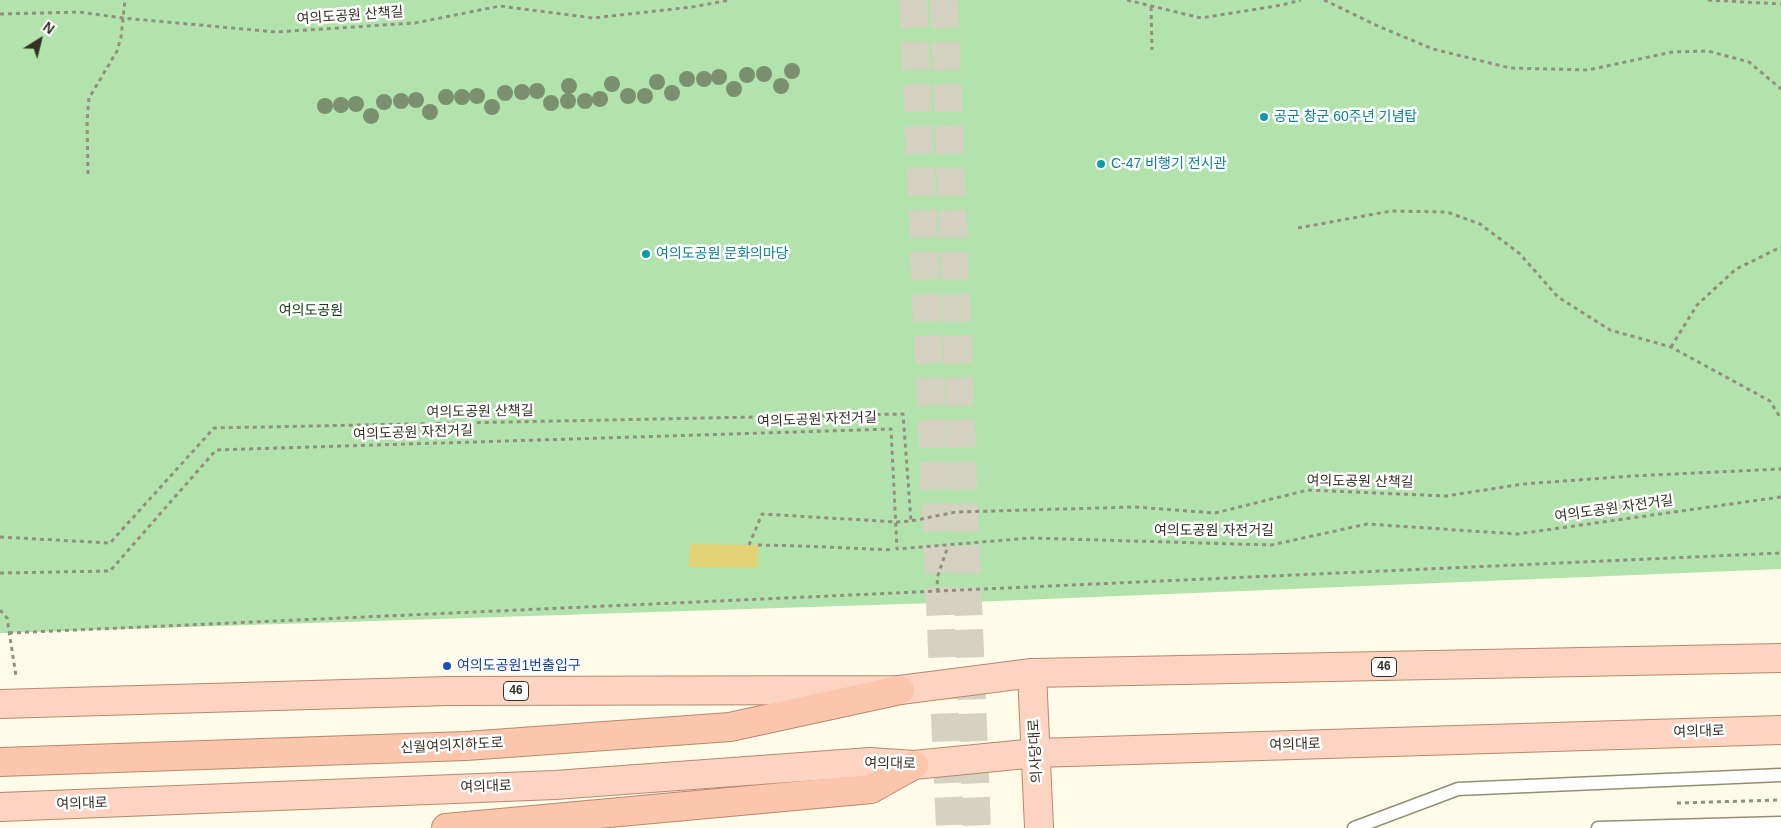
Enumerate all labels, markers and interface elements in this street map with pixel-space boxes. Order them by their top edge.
street label: 여의도공원 산책길 [296,4,404,28]
north arrow [15,15,65,65]
text: N [40,18,58,37]
place label: 공군 창군 60주년 기념탑 [1274,109,1417,125]
marker: 공군 창군 60주년 기념탑 [1258,111,1270,123]
place label: C-47 비행기 전시관 [1111,156,1226,172]
marker: C-47 비행기 전시관 [1095,158,1107,170]
place label: 여의도공원 문화의마당 [656,246,789,262]
marker: 여의도공원 문화의마당 [640,248,652,260]
park label: 여의도공원 [279,303,343,319]
street label: 여의도공원 산책길 [426,403,534,421]
street label: 여의도공원 자전거길 [757,410,877,430]
street label: 여의도공원 자전거길 [353,423,473,443]
street label: 여의도공원 산책길 [1306,473,1414,491]
street label: 여의도공원 자전거길 [1554,492,1674,526]
street label: 여의도공원 자전거길 [1154,523,1274,539]
place label: 여의도공원1번출입구 [457,658,581,674]
road number: 46 [1372,658,1396,676]
marker: 여의도공원1번출입구 [441,660,453,672]
road number: 46 [504,681,528,700]
street label: 의사당대로 [1026,718,1046,784]
street label: 여의대로 [1673,723,1725,741]
street label: 신월여의지하도로 [400,735,504,757]
street label: 여의대로 [1269,736,1321,754]
street label: 여의대로 [864,755,916,773]
street label: 여의대로 [460,778,512,796]
street label: 여의대로 [56,795,108,813]

